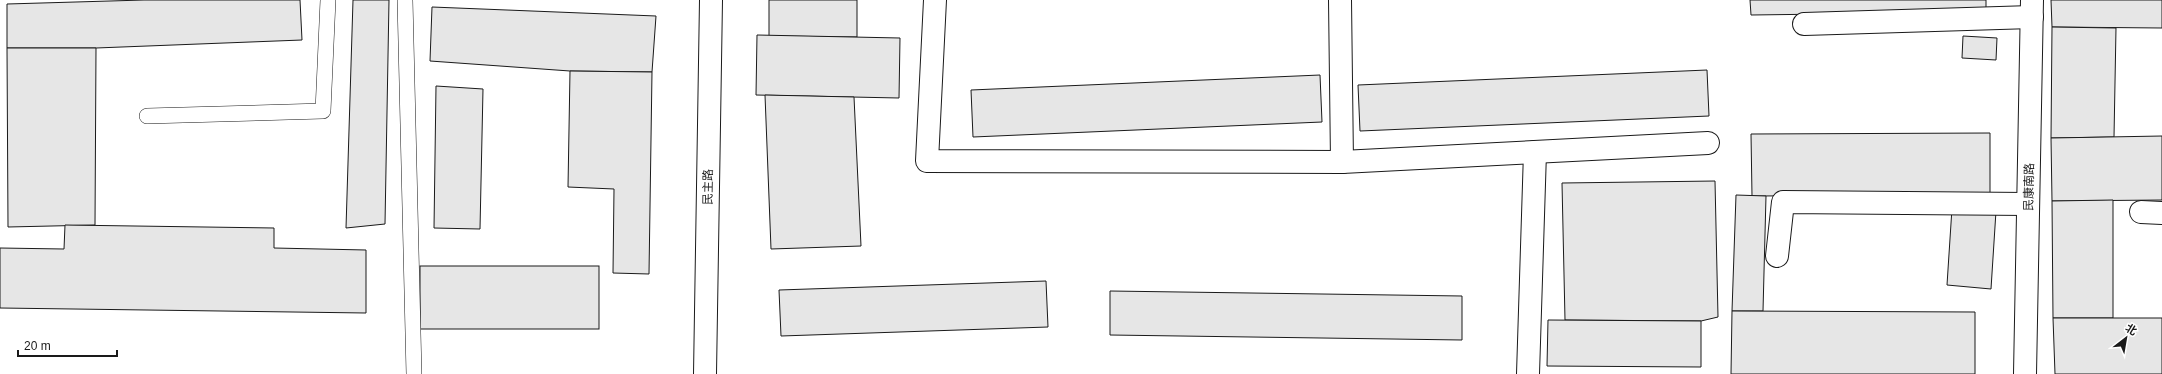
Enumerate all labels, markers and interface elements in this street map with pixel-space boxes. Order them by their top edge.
street label: 民康南路 [2022,163,2036,211]
street label: 民主路 [701,169,715,205]
north arrow [2106,318,2146,358]
text: 北 [2123,321,2139,337]
scale bar [18,332,117,358]
text: 20 m [24,339,51,353]

